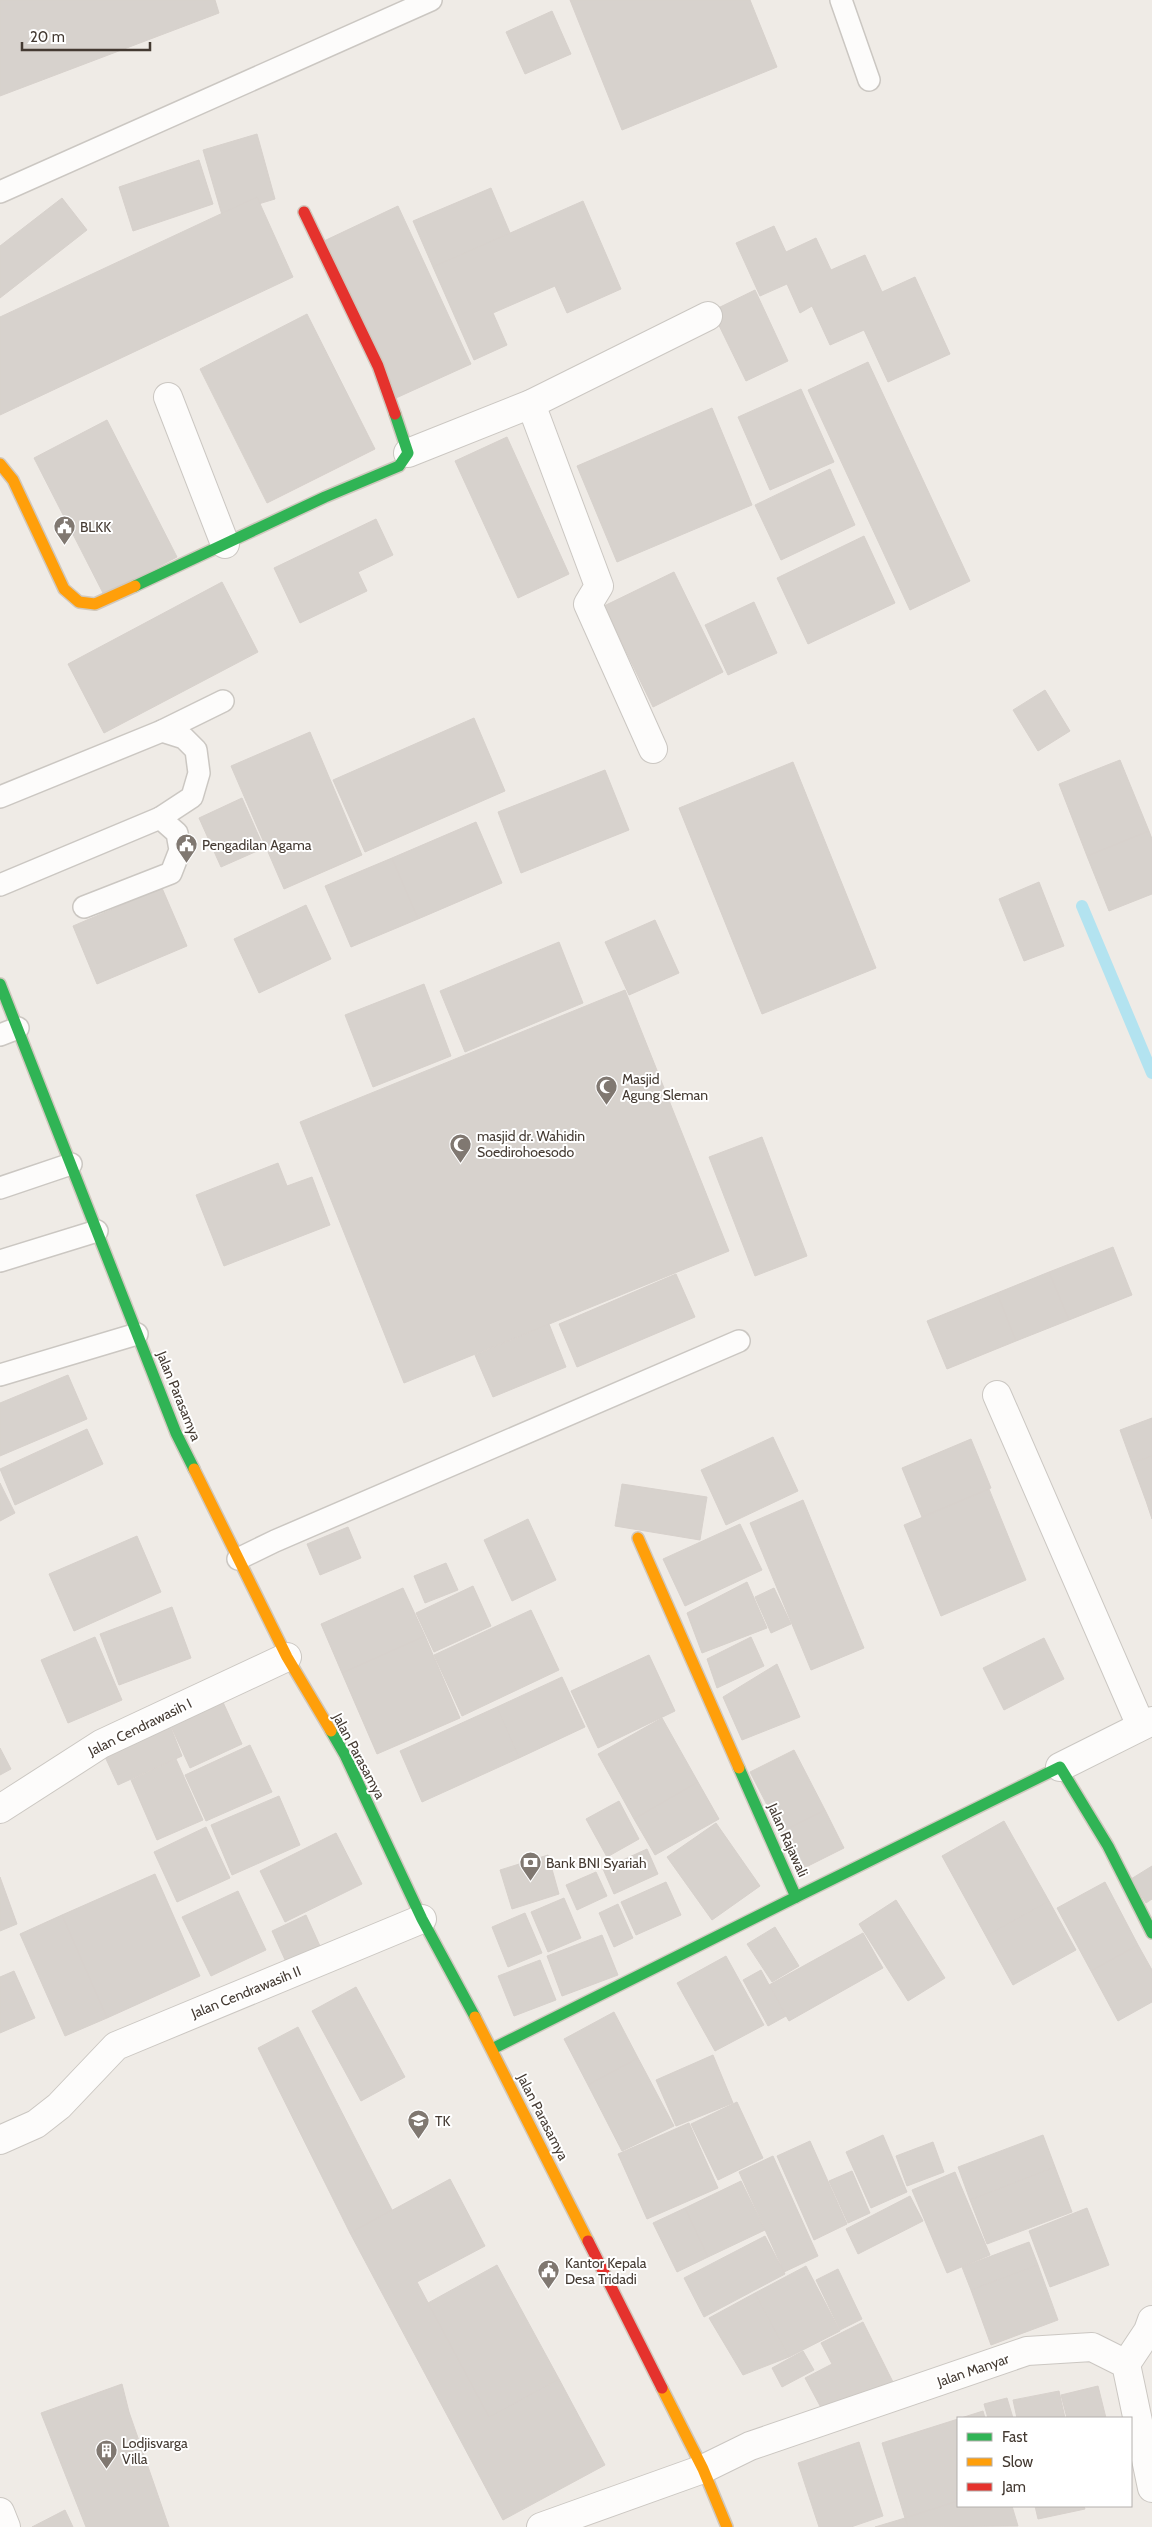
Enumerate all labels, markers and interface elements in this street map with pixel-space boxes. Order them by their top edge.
scale bar [22,20,150,52]
text: 20 m [30,28,65,46]
public building icon: BLKK [52,515,76,546]
place label: BLKK [80,518,111,536]
public building icon: Pengadilan Agama [174,833,198,864]
place label: Pengadilan Agama [202,836,312,854]
place label: Masjid Agung Sleman [622,1070,708,1104]
mosque icon: Masjid Agung Sleman [594,1075,618,1106]
place label: masjid dr. Wahidin Soedirohoesodo [477,1127,585,1161]
mosque icon: masjid dr. Wahidin Soedirohoesodo [449,1132,473,1163]
street label: Jalan Parasamya [152,1348,205,1444]
street label: Jalan Cendrawasih I [84,1694,195,1760]
street label: Jalan Parasamya [328,1709,389,1802]
street label: Jalan Rajawali [763,1799,812,1880]
bank icon: Bank BNI Syariah [518,1851,542,1882]
place label: Bank BNI Syariah [546,1854,647,1872]
street label: Jalan Cendrawasih II [188,1962,303,2023]
street label: Jalan Parasamya [513,2070,573,2164]
school or university icon: TK [407,2109,431,2140]
place label: TK [435,2112,450,2130]
place label: Kantor Kepala Desa Tridadi [565,2254,647,2288]
public building icon: Kantor Kepala Desa Tridadi [537,2259,561,2290]
street label: Jalan Manyar [934,2349,1012,2391]
legend [957,2417,1132,2507]
text: Fast [1002,2428,1027,2446]
place label: Lodjisvarga Villa [122,2434,188,2468]
building icon: Lodjisvarga Villa [94,2439,118,2470]
text: Slow [1002,2453,1033,2471]
text: Jam [1001,2478,1026,2496]

